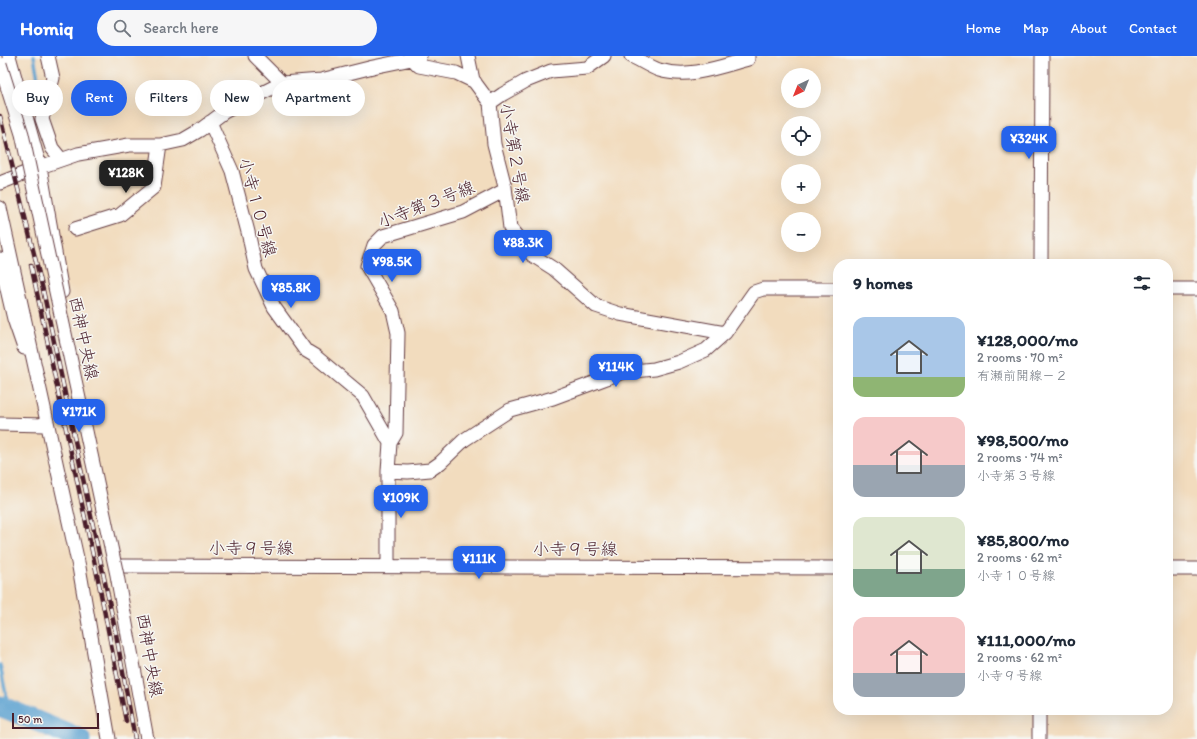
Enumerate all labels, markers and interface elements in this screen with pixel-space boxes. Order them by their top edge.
search box [97,10,377,46]
text: Homiq [20,17,73,40]
icon: search [111,17,133,39]
text: Search here [143,19,219,37]
text: Home [966,20,1001,37]
text: Map [1023,20,1049,37]
text: About [1071,20,1107,37]
text: Contact [1129,20,1177,37]
north arrow [781,68,821,108]
map controls [781,68,821,252]
chip: Buy [12,80,63,116]
chip: Rent [71,80,127,116]
chip: Filters [135,80,202,116]
chip: New [210,80,264,116]
chip: Apartment [272,80,365,116]
street label: 小寺第２号線 [496,101,534,205]
button: locate [781,116,821,156]
pin: ¥324K [1001,126,1057,160]
text: ¥324K [1010,131,1048,146]
street label: 小寺１０号線 [235,155,281,259]
pin: ¥128K [98,160,154,194]
button: + [781,164,821,204]
text: ¥128K [108,165,144,180]
street label: 小寺第３号線 [375,176,477,232]
button: − [781,212,821,252]
pin: ¥88.3K [490,230,556,264]
text: ¥88.3K [503,235,543,250]
pin: ¥98.5K [359,249,425,283]
text: ¥98.5K [372,254,412,269]
icon: filters [1131,272,1153,294]
text: 9 homes [853,273,913,293]
pin: ¥85.8K [258,275,324,309]
text: ¥85.8K [271,280,311,295]
street label: 西神中央線 [65,294,103,382]
text: ¥128,000/mo [977,330,1078,350]
icon: home [885,333,933,381]
text: 2 rooms · 70 m² [977,350,1063,365]
pin: ¥114K [588,354,644,388]
text: ¥114K [598,359,634,374]
text: 有瀬前開線－２ [977,368,1068,383]
pin: ¥171K [51,399,107,433]
text: ¥171K [62,404,96,419]
text: ¥98,500/mo [977,430,1069,450]
icon: home [885,433,933,481]
text: 2 rooms · 74 m² [977,450,1063,465]
text: 小寺第３号線 [977,468,1055,483]
pin: ¥109K [373,485,429,519]
text: ¥109K [383,490,419,505]
text: ¥85,800/mo [977,530,1069,550]
icon: home [885,533,933,581]
street label: 小寺９号線 [209,538,294,558]
street label: 小寺９号線 [533,539,618,559]
pin: ¥111K [451,546,507,580]
text: 2 rooms · 62 m² [977,550,1062,565]
text: ¥111K [462,551,496,566]
text: 小寺１０号線 [977,568,1055,583]
street label: 西神中央線 [133,611,167,699]
text: ¥111,000/mo [977,630,1076,650]
icon: home [885,633,933,681]
text: 2 rooms · 62 m² [977,650,1062,665]
text: 小寺９号線 [977,668,1042,683]
scale bar [12,711,99,730]
text: 50 m [18,713,42,726]

